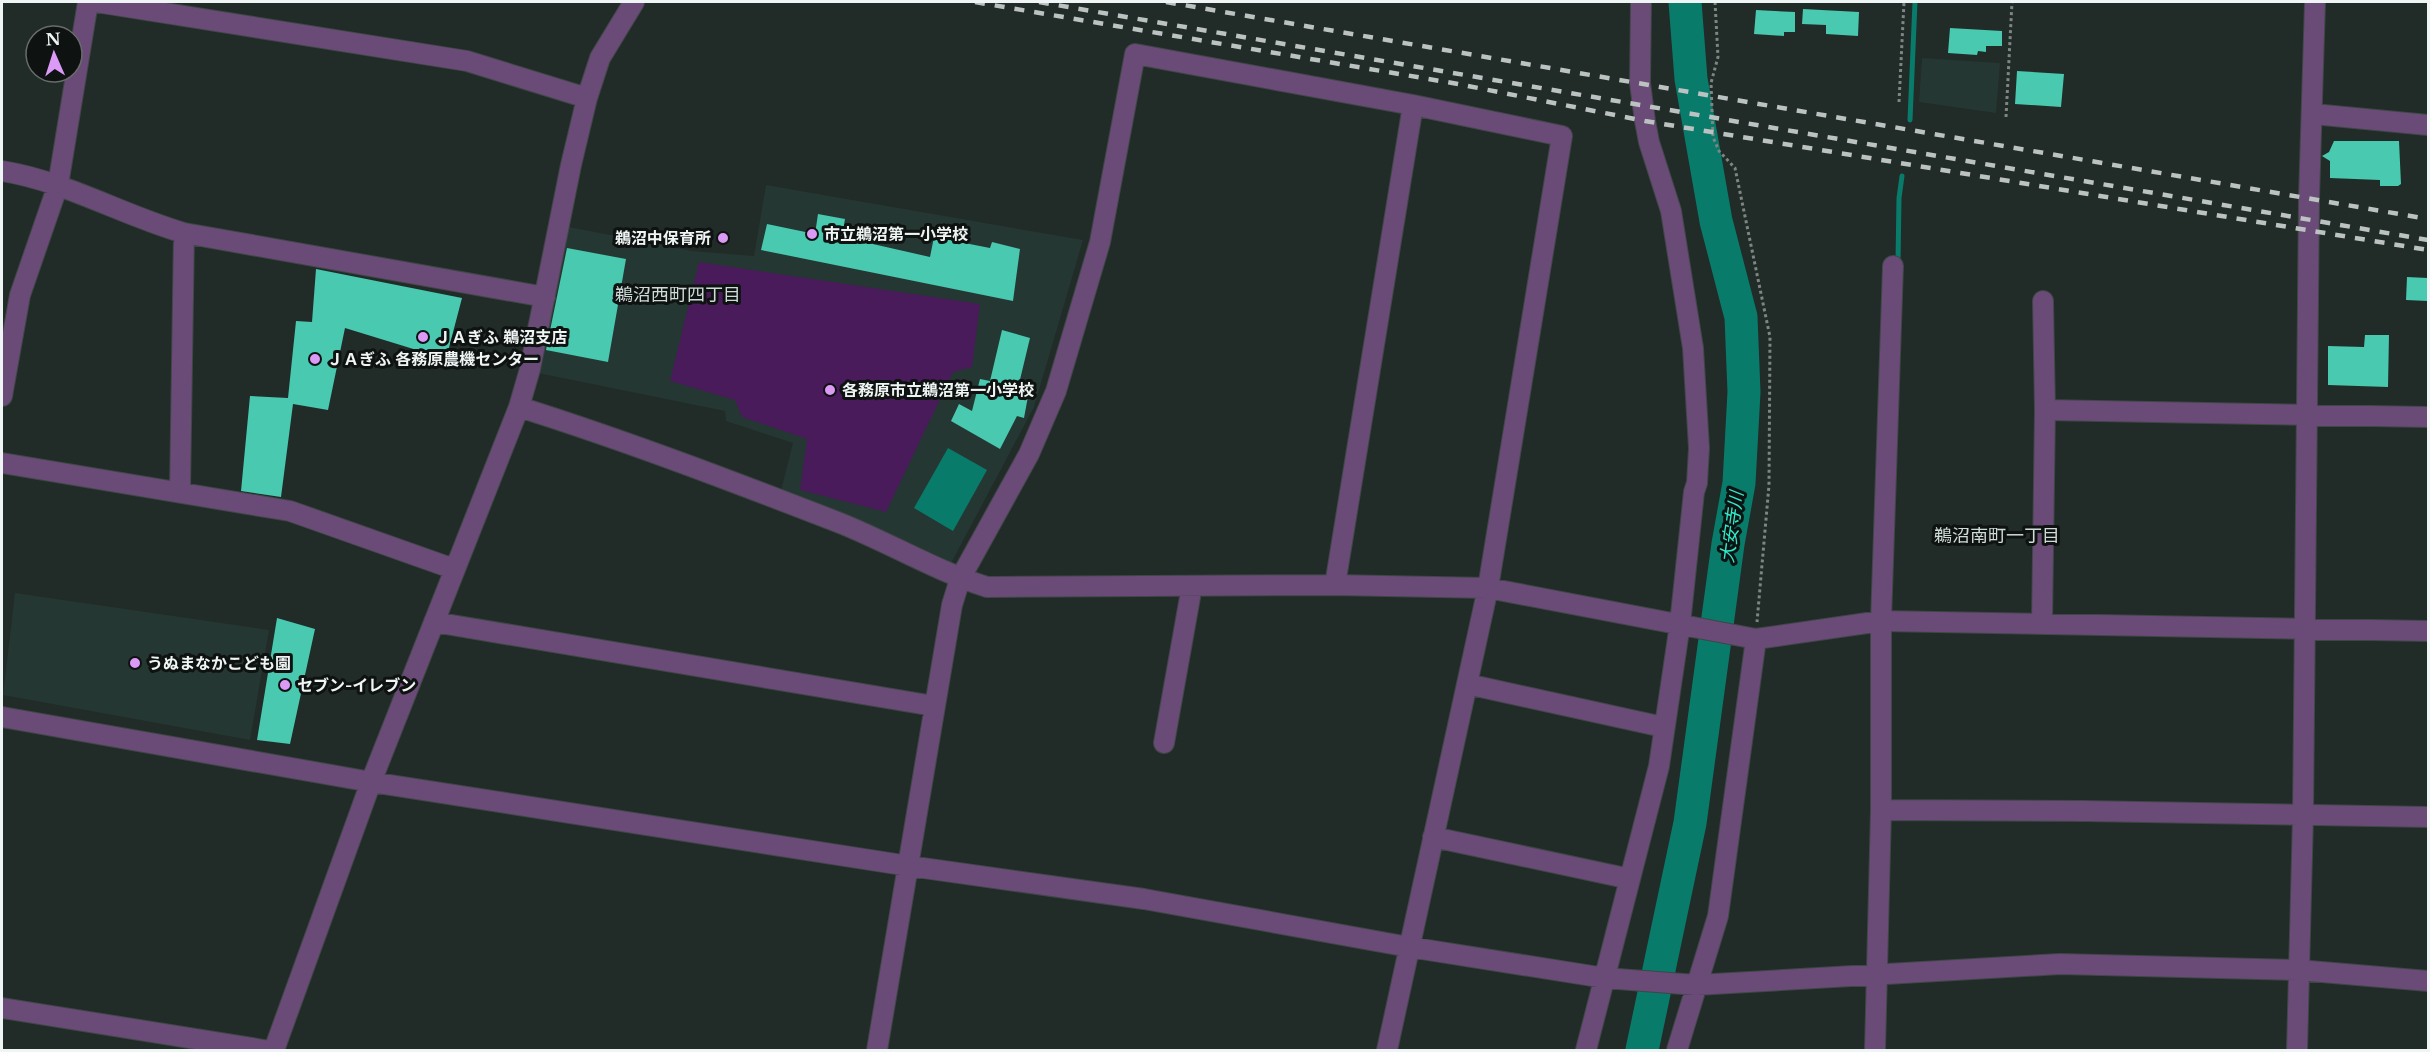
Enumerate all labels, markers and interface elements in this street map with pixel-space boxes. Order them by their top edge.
north arrow [24,24,84,84]
text: N [45,29,61,49]
place label: 市立鵜沼第一小学校 [824,224,968,244]
marker: 市立鵜沼第一小学校 [805,227,819,241]
place label: 鵜沼中保育所 [615,228,711,248]
marker: 鵜沼中保育所 [716,231,730,245]
district label: 鵜沼西町四丁目 [615,284,741,306]
place label: ＪＡぎふ 鵜沼支店 [435,327,567,347]
marker: ＪＡぎふ 鵜沼支店 [416,330,430,344]
place label: ＪＡぎふ 各務原農機センター [327,349,539,369]
marker: ＪＡぎふ 各務原農機センター [308,352,322,366]
place label: 各務原市立鵜沼第一小学校 [842,380,1034,400]
marker: 各務原市立鵜沼第一小学校 [823,383,837,397]
water label: 大安寺川 [1716,488,1748,564]
district label: 鵜沼南町一丁目 [1934,525,2060,547]
place label: うぬまなかこども園 [147,653,291,673]
marker: うぬまなかこども園 [128,656,142,670]
place label: セブン-イレブン [297,675,416,695]
marker: セブン-イレブン [278,678,292,692]

